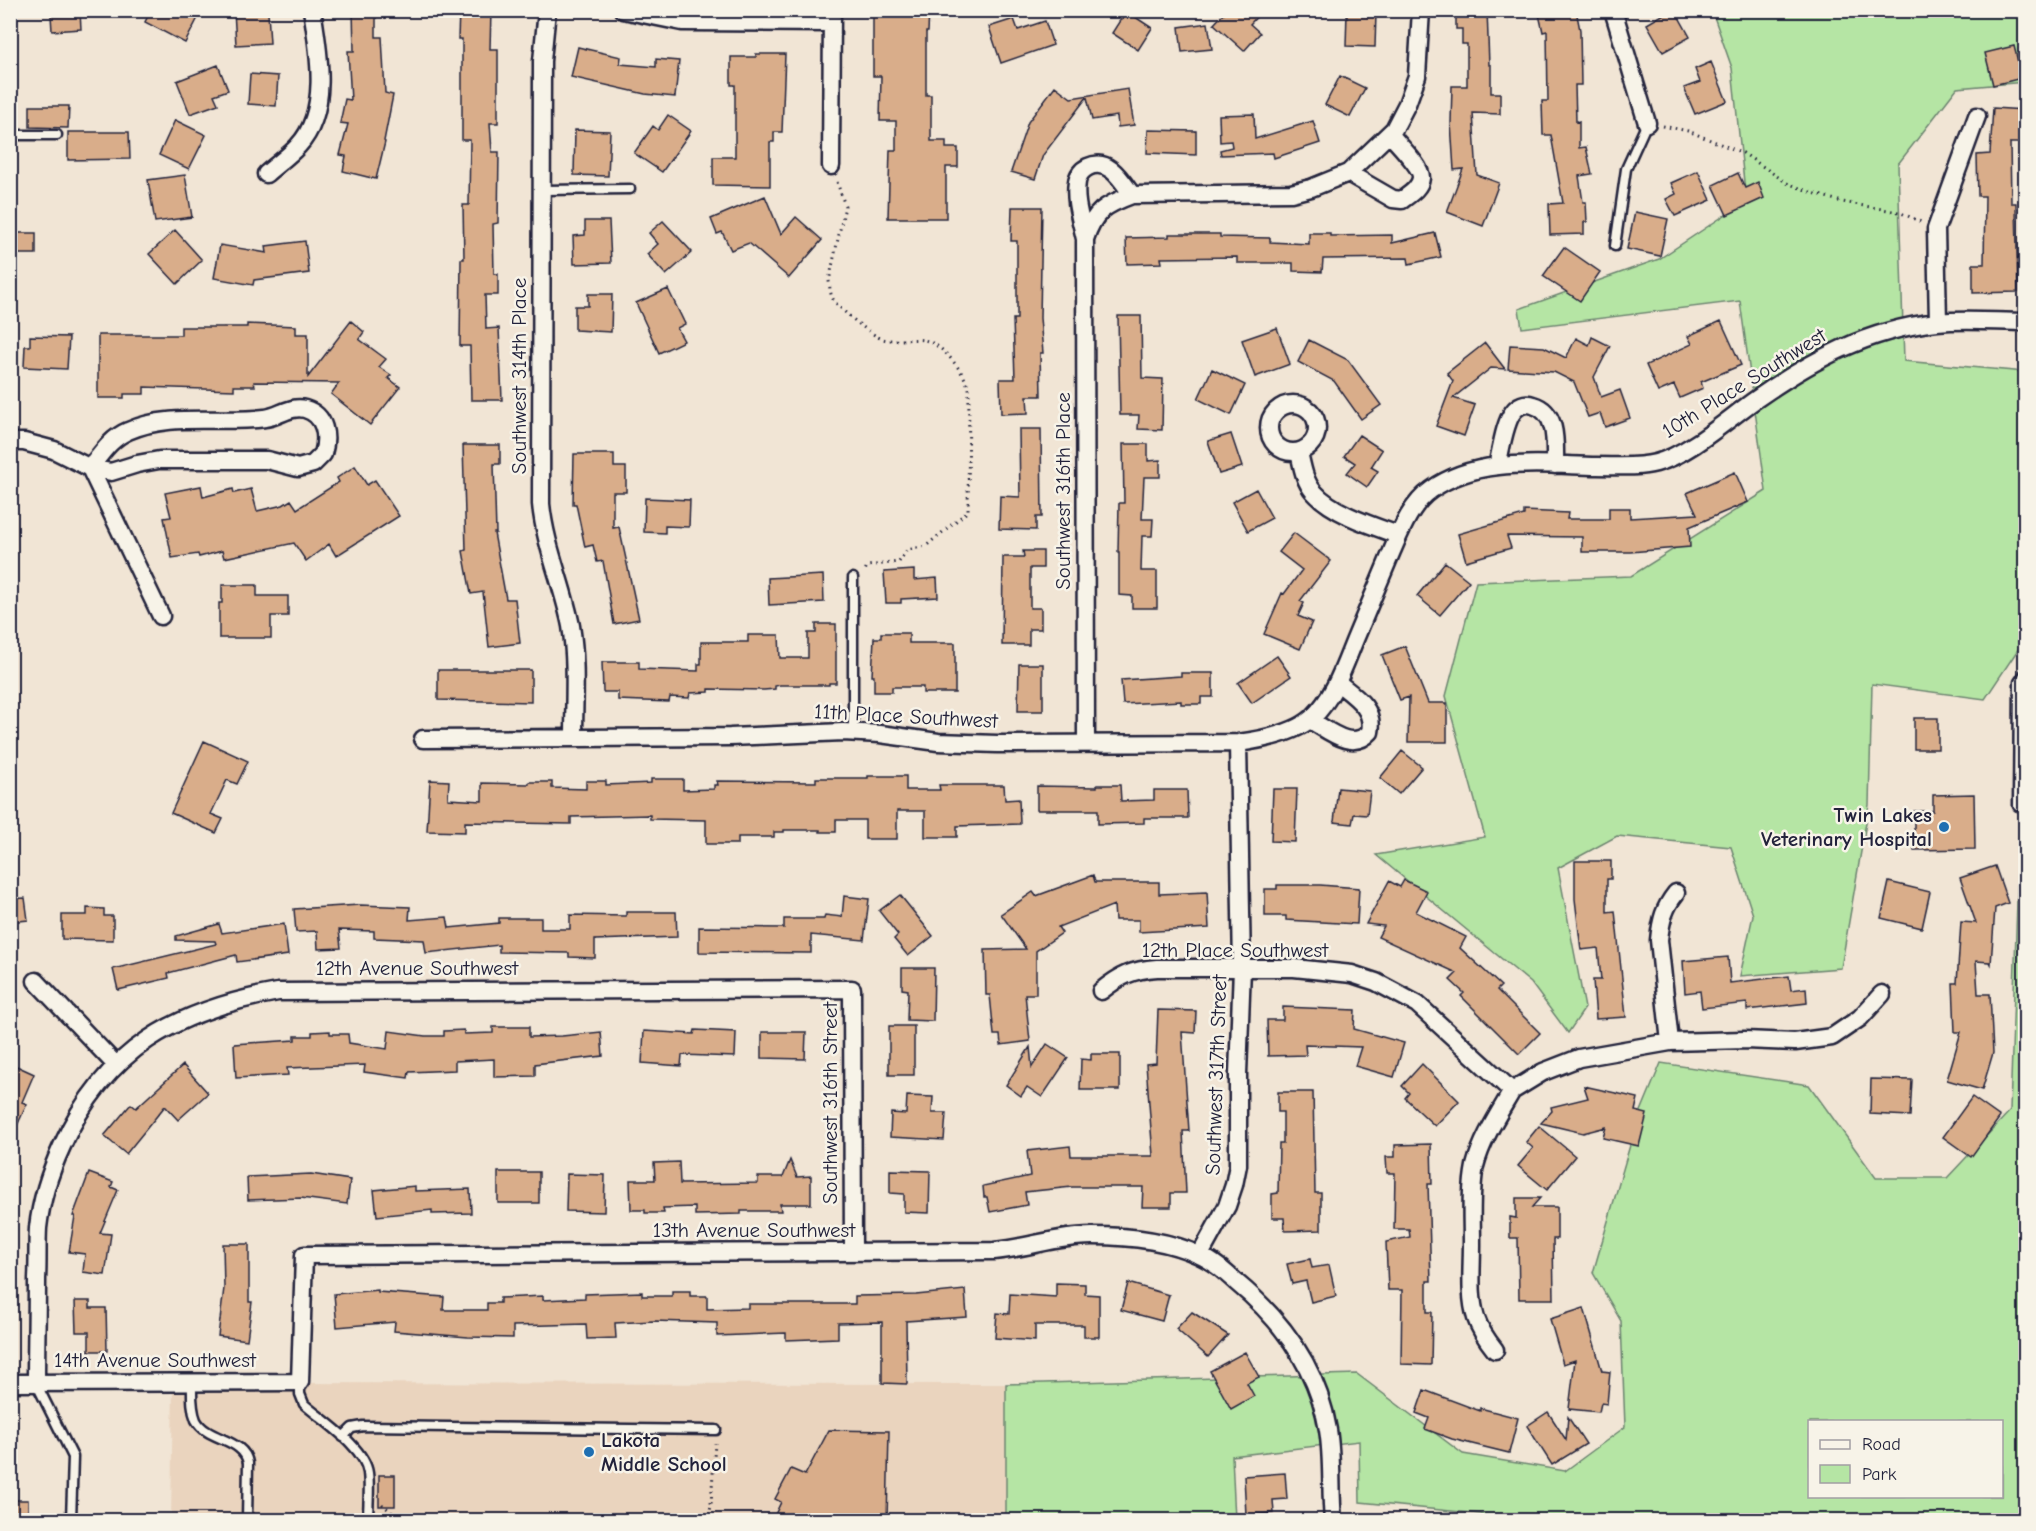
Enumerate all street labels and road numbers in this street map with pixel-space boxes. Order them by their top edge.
street label: Southwest 314th Place [507,278,531,474]
street label: 10th Place Southwest [1658,322,1831,443]
street label: Southwest 316th Place [1051,392,1075,590]
street label: 11th Place Southwest [814,699,999,733]
street label: 12th Place Southwest [1142,938,1329,962]
street label: 12th Avenue Southwest [316,956,519,980]
street label: Southwest 317th Street [1201,973,1232,1176]
street label: Southwest 316th Street [818,1001,842,1204]
street label: 13th Avenue Southwest [653,1218,856,1242]
street label: 14th Avenue Southwest [54,1348,257,1372]

